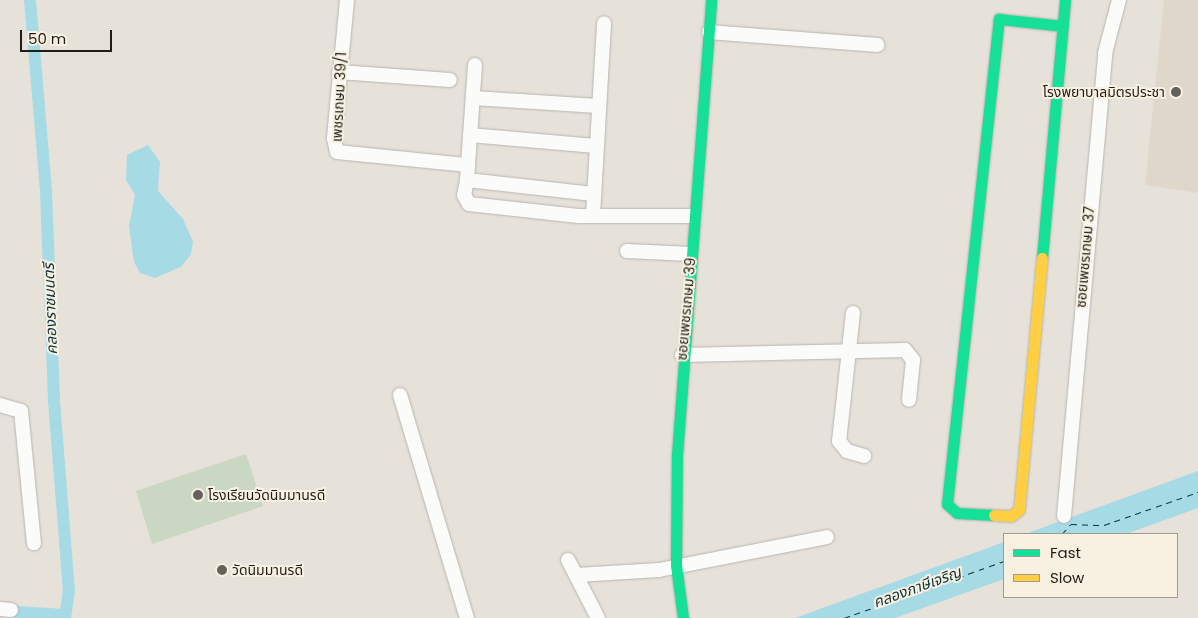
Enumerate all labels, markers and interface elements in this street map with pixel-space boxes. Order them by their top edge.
scale bar [22,20,115,52]
text: 50 m [28,28,66,49]
street label: เพชรเกษม 39/1 [328,52,350,142]
place label: โรงพยาบาลมิตรประชา [1043,84,1165,100]
marker: โรงพยาบาลมิตรประชา [1169,85,1183,99]
street label: ซอยเพชรเกษม 37 [1072,205,1098,309]
street label: ซอยเพชรเกษม 39 [673,257,699,361]
water label: คลองราชมนตรี [39,263,61,355]
place label: โรงเรียนวัดนิมมานรดี [208,487,325,503]
marker: โรงเรียนวัดนิมมานรดี [192,489,204,501]
legend [1003,533,1178,598]
text: Fast [1050,542,1081,563]
place label: วัดนิมมานรดี [232,562,303,578]
water label: คลองภาษีเจริญ [871,563,963,611]
marker: วัดนิมมานรดี [216,564,228,576]
text: Slow [1050,567,1084,588]

